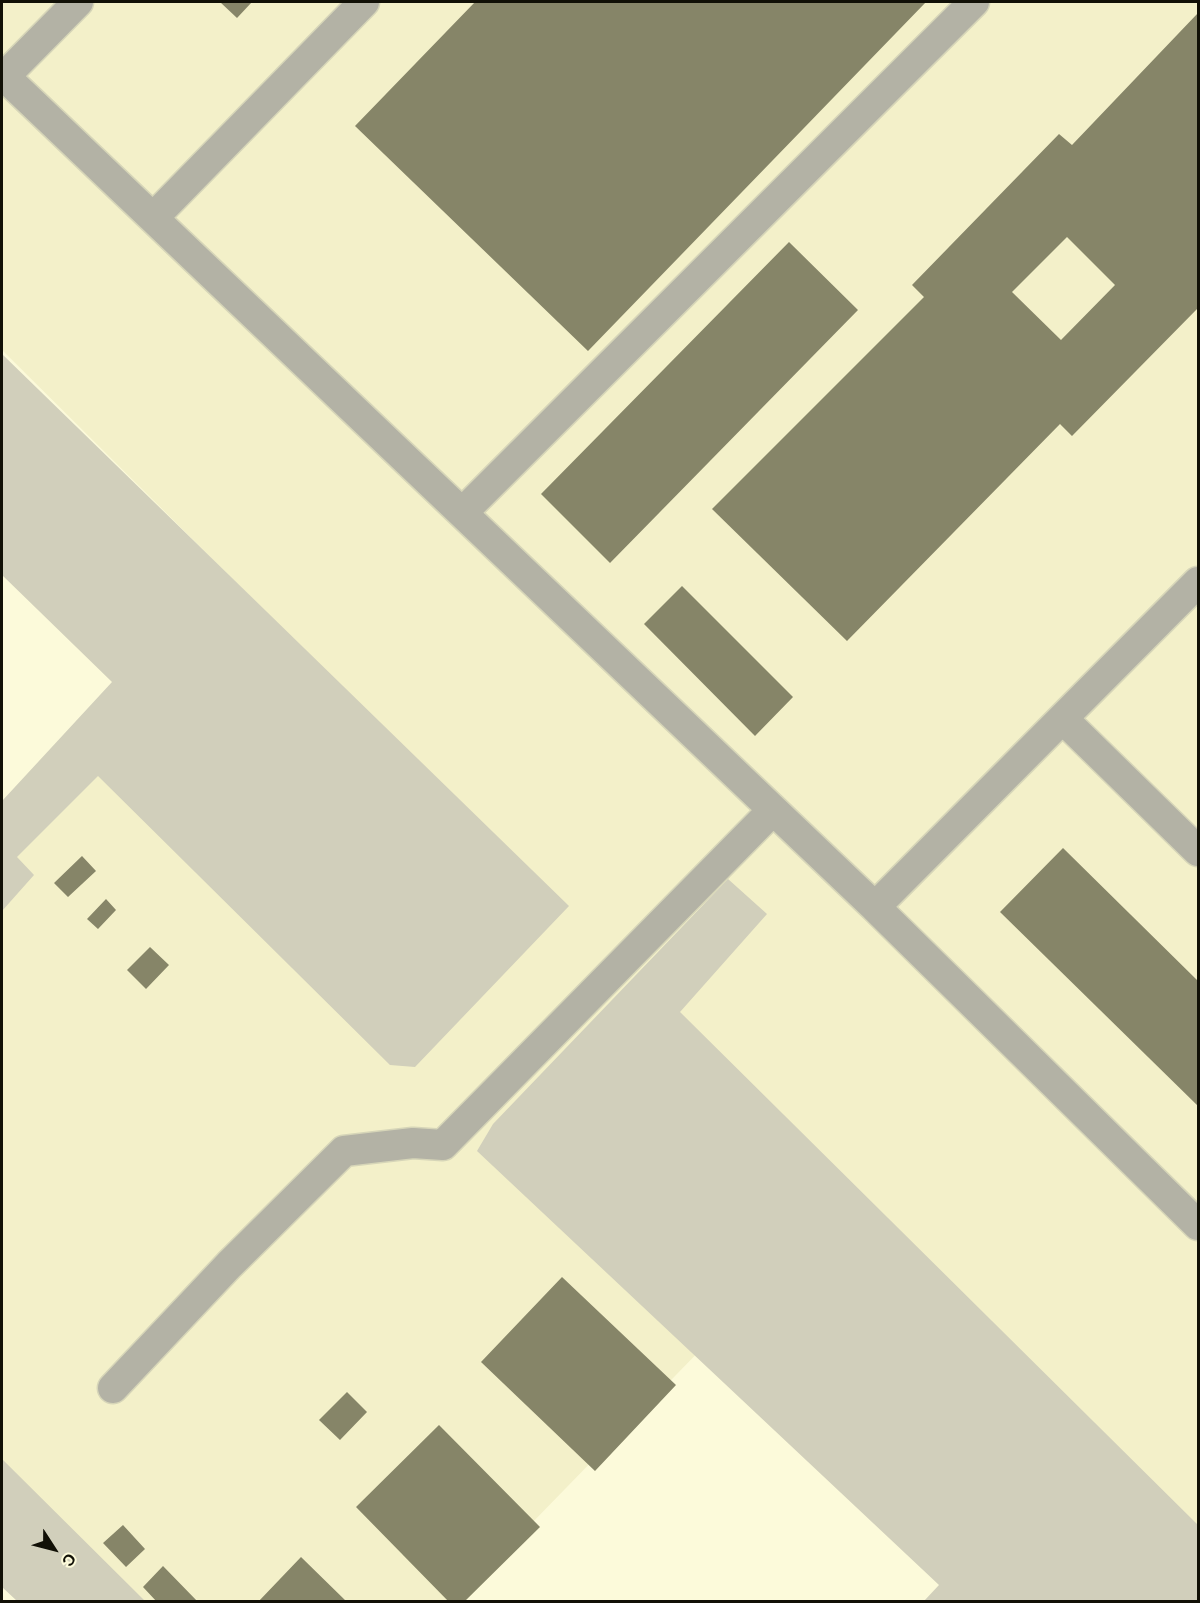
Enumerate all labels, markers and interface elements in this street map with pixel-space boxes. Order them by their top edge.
north arrow [24,1519,84,1579]
text: С [59,1550,79,1570]

